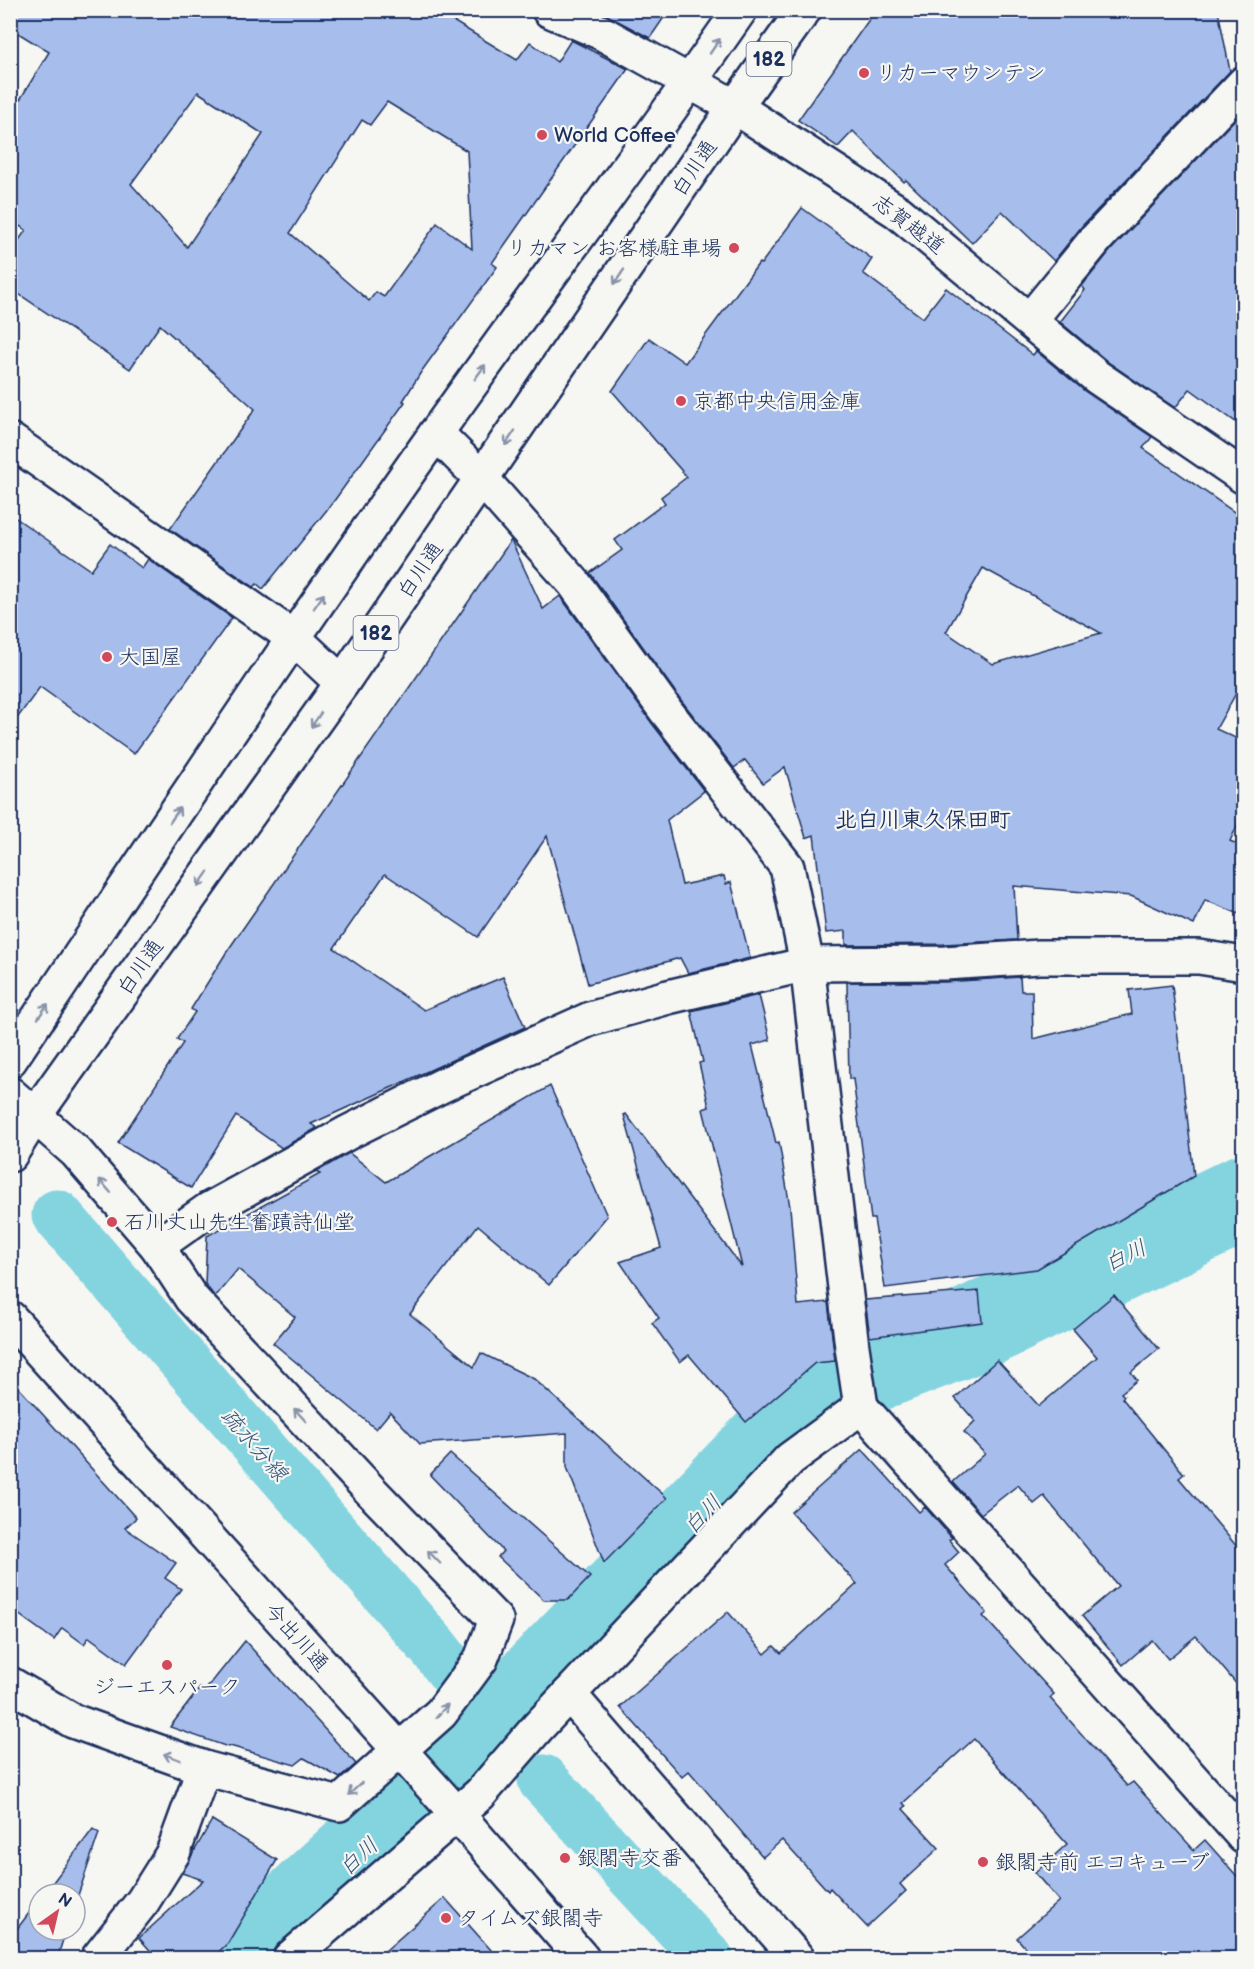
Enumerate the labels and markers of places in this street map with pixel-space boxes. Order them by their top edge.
place label: リカーマウンテン [876,61,1046,86]
marker: リカーマウンテン [857,66,871,80]
place label: World Coffee [554,123,676,148]
marker: World Coffee [535,128,549,142]
place label: リカマン お客様駐車場 [506,236,722,261]
marker: リカマン お客様駐車場 [727,241,741,255]
place label: 京都中央信用金庫 [693,389,861,414]
marker: 京都中央信用金庫 [674,394,688,408]
place label: 大国屋 [119,645,182,670]
marker: 大国屋 [100,650,114,664]
place label: 石川丈山先生奮蹟詩仙堂 [124,1210,355,1235]
marker: 石川丈山先生奮蹟詩仙堂 [105,1215,119,1229]
marker: ジーエスパーク [160,1658,174,1672]
place label: ジーエスパーク [94,1675,241,1700]
place label: 銀閣寺交番 [577,1846,682,1871]
place label: 銀閣寺前 エコキューブ [995,1850,1210,1875]
marker: 銀閣寺交番 [558,1851,572,1865]
marker: 銀閣寺前 エコキューブ [976,1855,990,1869]
place label: タイムズ銀閣寺 [458,1906,603,1931]
marker: タイムズ銀閣寺 [439,1911,453,1925]

